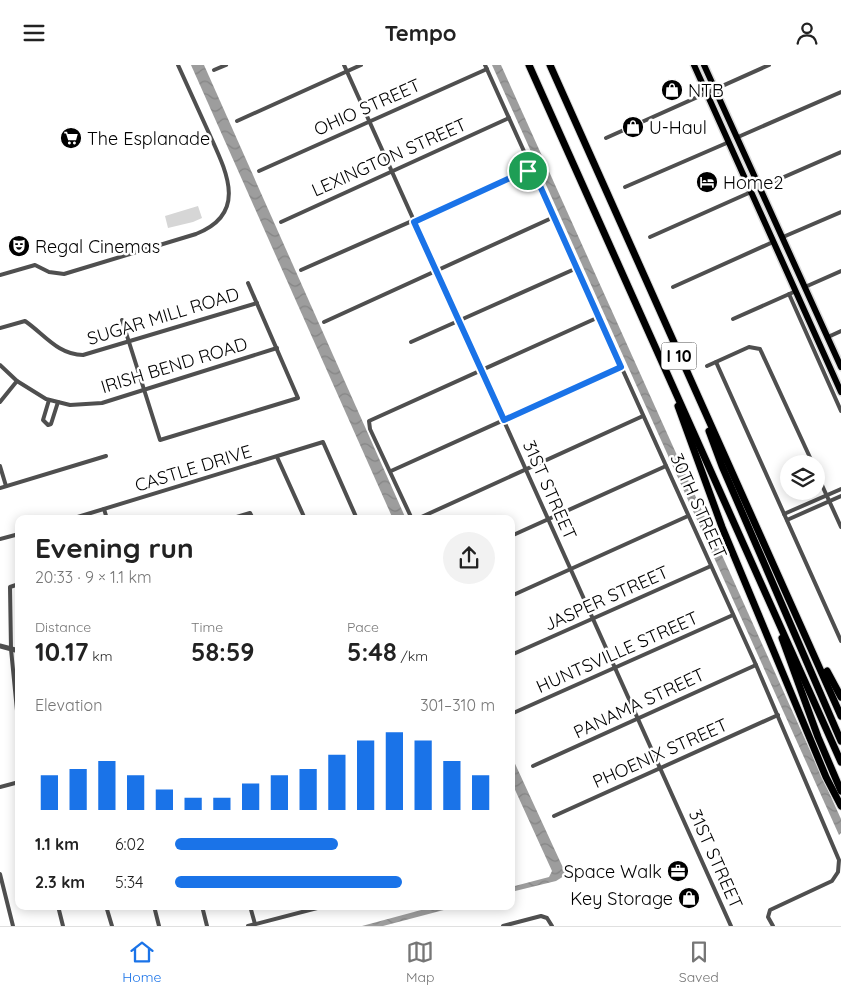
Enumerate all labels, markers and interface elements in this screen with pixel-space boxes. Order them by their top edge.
icon: menu [20,19,48,47]
text: Tempo [385,19,456,47]
icon: person [793,19,821,47]
street label: OHIO STREET [310,73,424,141]
shop icon: NTB [660,78,684,102]
place label: NTB [688,79,724,102]
street label: LEXINGTON STREET [308,112,470,201]
shop icon: U-Haul [621,115,645,139]
place label: U-Haul [649,116,707,139]
supermarket icon: The Esplanade [59,126,83,150]
place label: The Esplanade [87,127,210,150]
pin [507,150,549,192]
icon: arrive [514,157,542,185]
hotel icon: Home2 [695,170,719,194]
place label: Home2 [723,171,783,194]
theatre icon: Regal Cinemas [7,234,31,258]
place label: Regal Cinemas [35,235,160,258]
street label: SUGAR MILL ROAD [84,282,242,350]
street label: IRISH BEND ROAD [98,332,250,398]
road number: I 10 [662,343,696,369]
street label: 31ST STREET [518,437,582,543]
street label: CASTLE DRIVE [132,439,254,497]
street label: 30TH STREET [666,450,733,562]
map controls [780,455,825,500]
button: layers [780,455,825,500]
text: Evening run [35,530,194,565]
button: share [443,532,495,584]
street label: JASPER STREET [540,560,672,636]
text: 20:33 · 9 × 1.1 km [35,567,152,587]
street label: HUNTSVILLE STREET [532,606,702,698]
text: Distance [35,618,91,636]
text: Time [191,618,223,636]
text: Pace [347,618,379,636]
text: 10.17 [35,636,89,667]
text: 58:59 [191,636,255,667]
text: 5:48 [347,636,397,667]
text: km [89,647,113,665]
text: /km [397,647,428,665]
street label: PANAMA STREET [570,662,708,743]
text: Elevation [35,695,102,715]
text: 301–310 m [420,695,495,715]
street label: PHOENIX STREET [589,713,731,793]
street label: 31ST STREET [684,806,748,912]
text: 1.1 km [35,834,79,854]
text: 6:02 [115,834,145,854]
office icon: Space Walk [666,859,690,883]
place label: Space Walk [564,860,662,883]
text: 2.3 km [35,872,85,892]
text: 5:34 [115,872,144,892]
shop icon: Key Storage [677,886,701,910]
place label: Key Storage [570,887,673,910]
tab: Home [122,938,161,986]
tab: Map [406,938,434,986]
tab: Saved [679,938,719,986]

